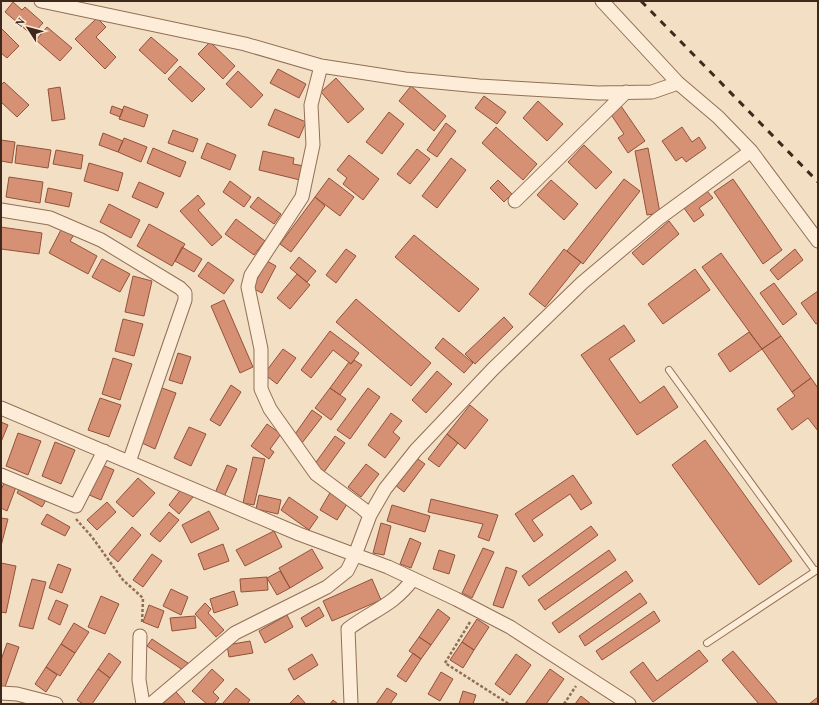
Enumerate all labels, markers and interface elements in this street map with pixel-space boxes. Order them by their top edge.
north arrow [8,8,48,48]
text: N [13,15,27,29]

